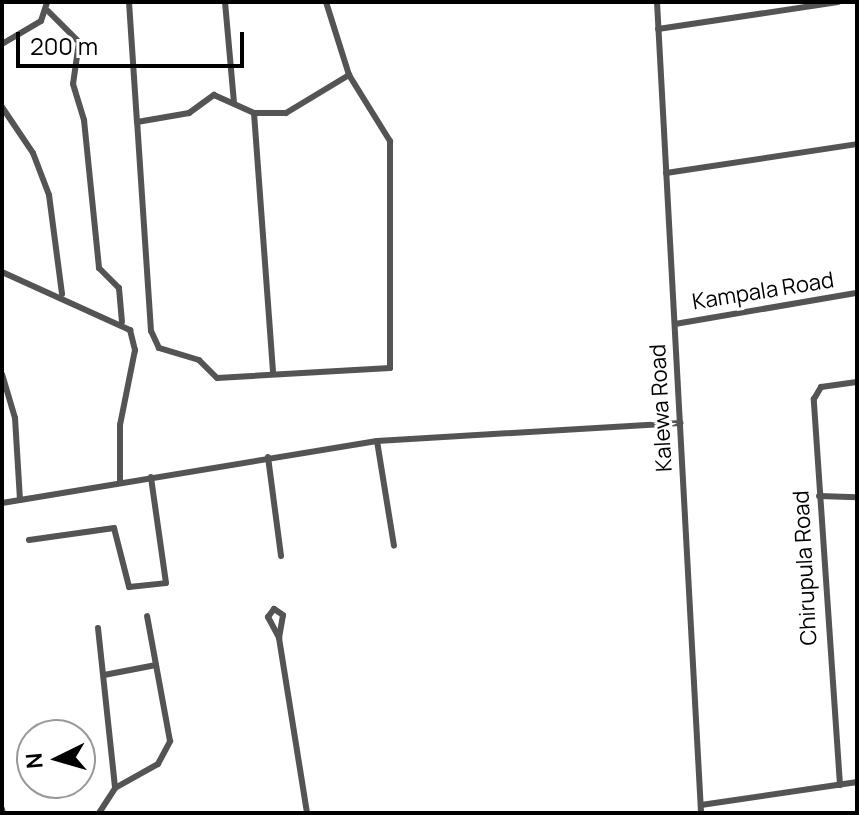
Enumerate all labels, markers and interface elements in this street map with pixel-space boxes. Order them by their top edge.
scale bar [20,16,248,66]
text: 200 m [30,29,98,62]
street label: Kampala Road [690,267,836,315]
street label: Kalewa Road [644,343,678,473]
street label: Chirupula Road [788,490,822,646]
north arrow [16,719,96,799]
text: N [18,752,50,770]

